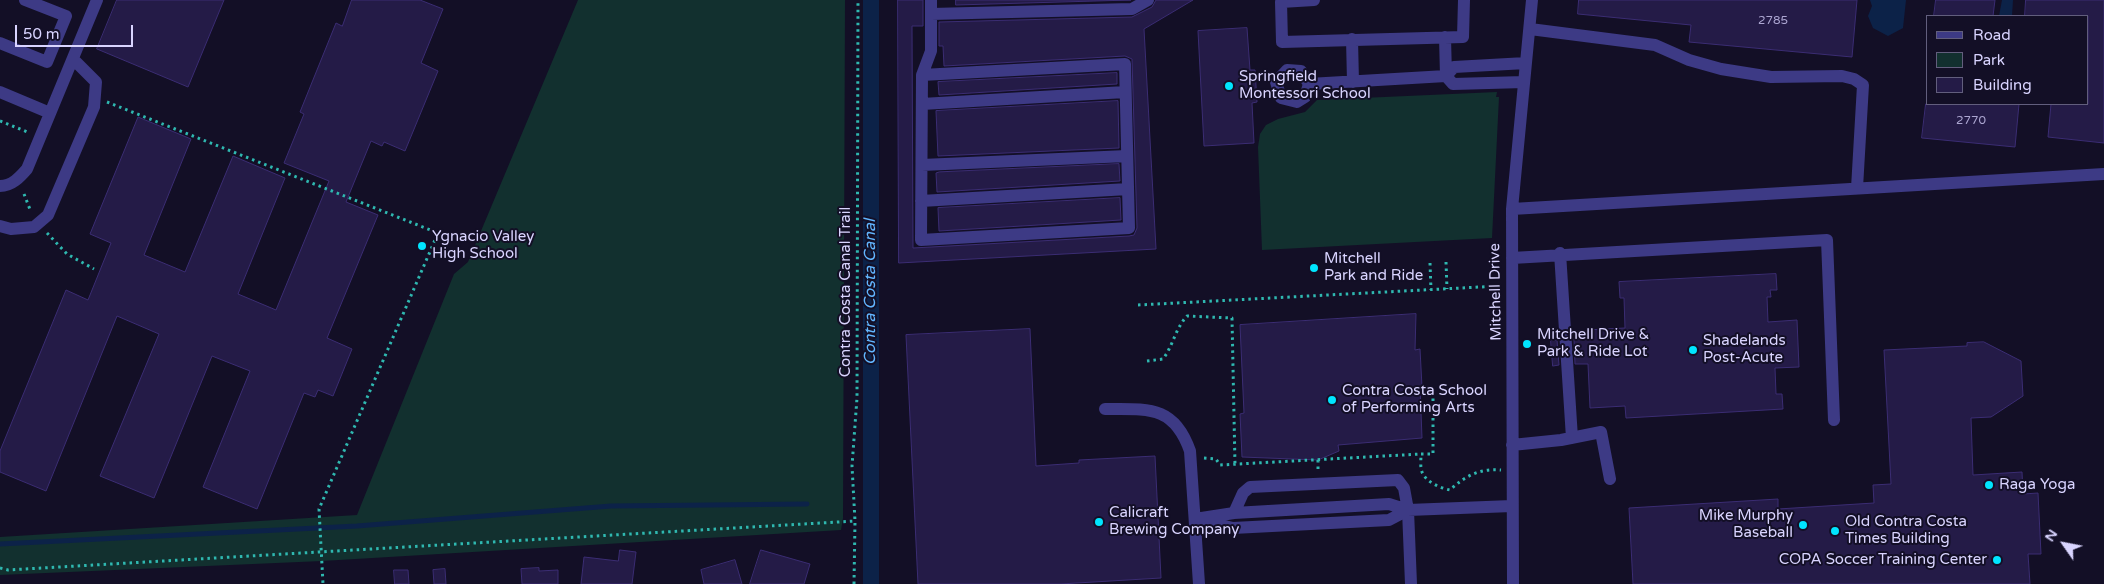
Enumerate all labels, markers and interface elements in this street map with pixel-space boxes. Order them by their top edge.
house number: 2785 [1758,14,1788,28]
scale bar [18,15,135,47]
legend [1926,15,2089,105]
text: 50 m [23,25,60,43]
text: Road [1973,26,2011,44]
text: Park [1973,51,2005,69]
place label: Springfield Montessori School [1239,68,1371,103]
text: Building [1973,76,2032,94]
marker: Springfield Montessori School [1223,80,1235,92]
house number: 2770 [1956,114,1986,128]
street label: Contra Costa Canal Trail [837,207,855,377]
water label: Contra Costa Canal [861,219,881,365]
place label: Ygnacio Valley High School [432,228,534,263]
marker: Ygnacio Valley High School [416,240,428,252]
street label: Mitchell Drive [1486,243,1506,341]
place label: Mitchell Park and Ride [1324,250,1423,285]
marker: Mitchell Park and Ride [1308,262,1320,274]
place label: Mitchell Drive & Park & Ride Lot [1537,326,1650,361]
place label: Shadelands Post-Acute [1703,332,1786,367]
marker: Mitchell Drive & Park & Ride Lot [1521,338,1533,350]
marker: Shadelands Post-Acute [1687,344,1699,356]
place label: Contra Costa School of Performing Arts [1342,382,1487,417]
marker: Contra Costa School of Performing Arts [1326,394,1338,406]
place label: Raga Yoga [1999,476,2075,494]
marker: Raga Yoga [1983,479,1995,491]
place label: Calicraft Brewing Company [1109,504,1239,539]
place label: Mike Murphy Baseball [1699,507,1793,542]
place label: Old Contra Costa Times Building [1845,513,1967,548]
marker: Calicraft Brewing Company [1093,516,1105,528]
marker: Mike Murphy Baseball [1797,519,1809,531]
north arrow [2039,519,2089,569]
marker: Old Contra Costa Times Building [1829,525,1841,537]
text: N [2041,526,2061,545]
place label: COPA Soccer Training Center [1779,551,1987,569]
marker: COPA Soccer Training Center [1991,554,2003,566]

